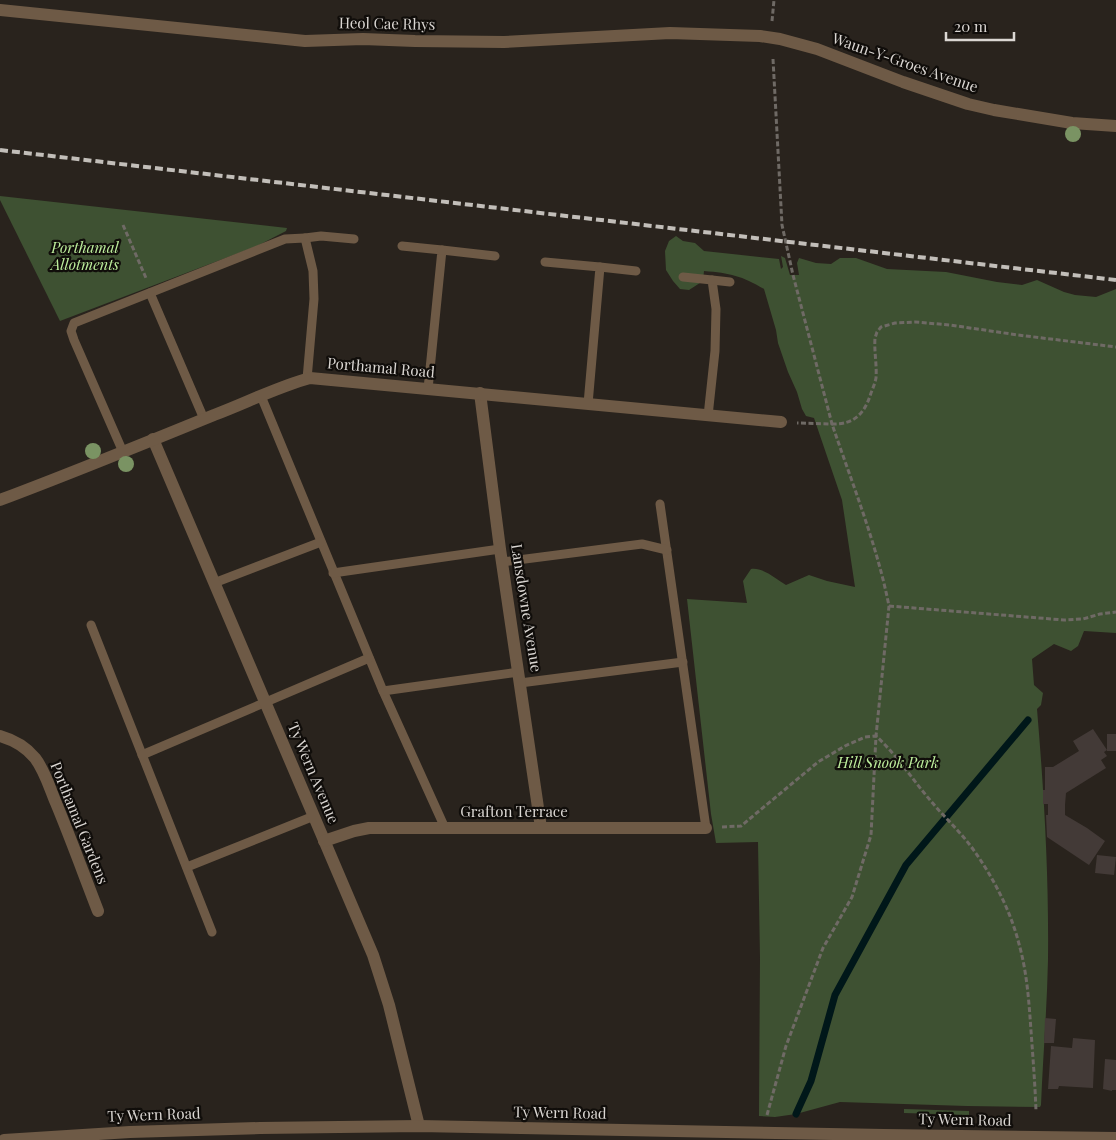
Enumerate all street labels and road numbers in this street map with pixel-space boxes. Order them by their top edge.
street label: Heol Cae Rhys [339,12,435,34]
street label: Waun-Y-Groes Avenue [829,27,981,96]
street label: Porthamal Road [326,352,436,382]
street label: Lansdowne Avenue [507,542,547,673]
street label: Ty Wern Avenue [284,719,344,826]
street label: Porthamal Gardens [46,759,114,887]
street label: Grafton Terrace [460,801,568,821]
street label: Ty Wern Road [513,1101,607,1123]
street label: Ty Wern Road [107,1102,201,1126]
street label: Ty Wern Road [918,1108,1012,1130]

